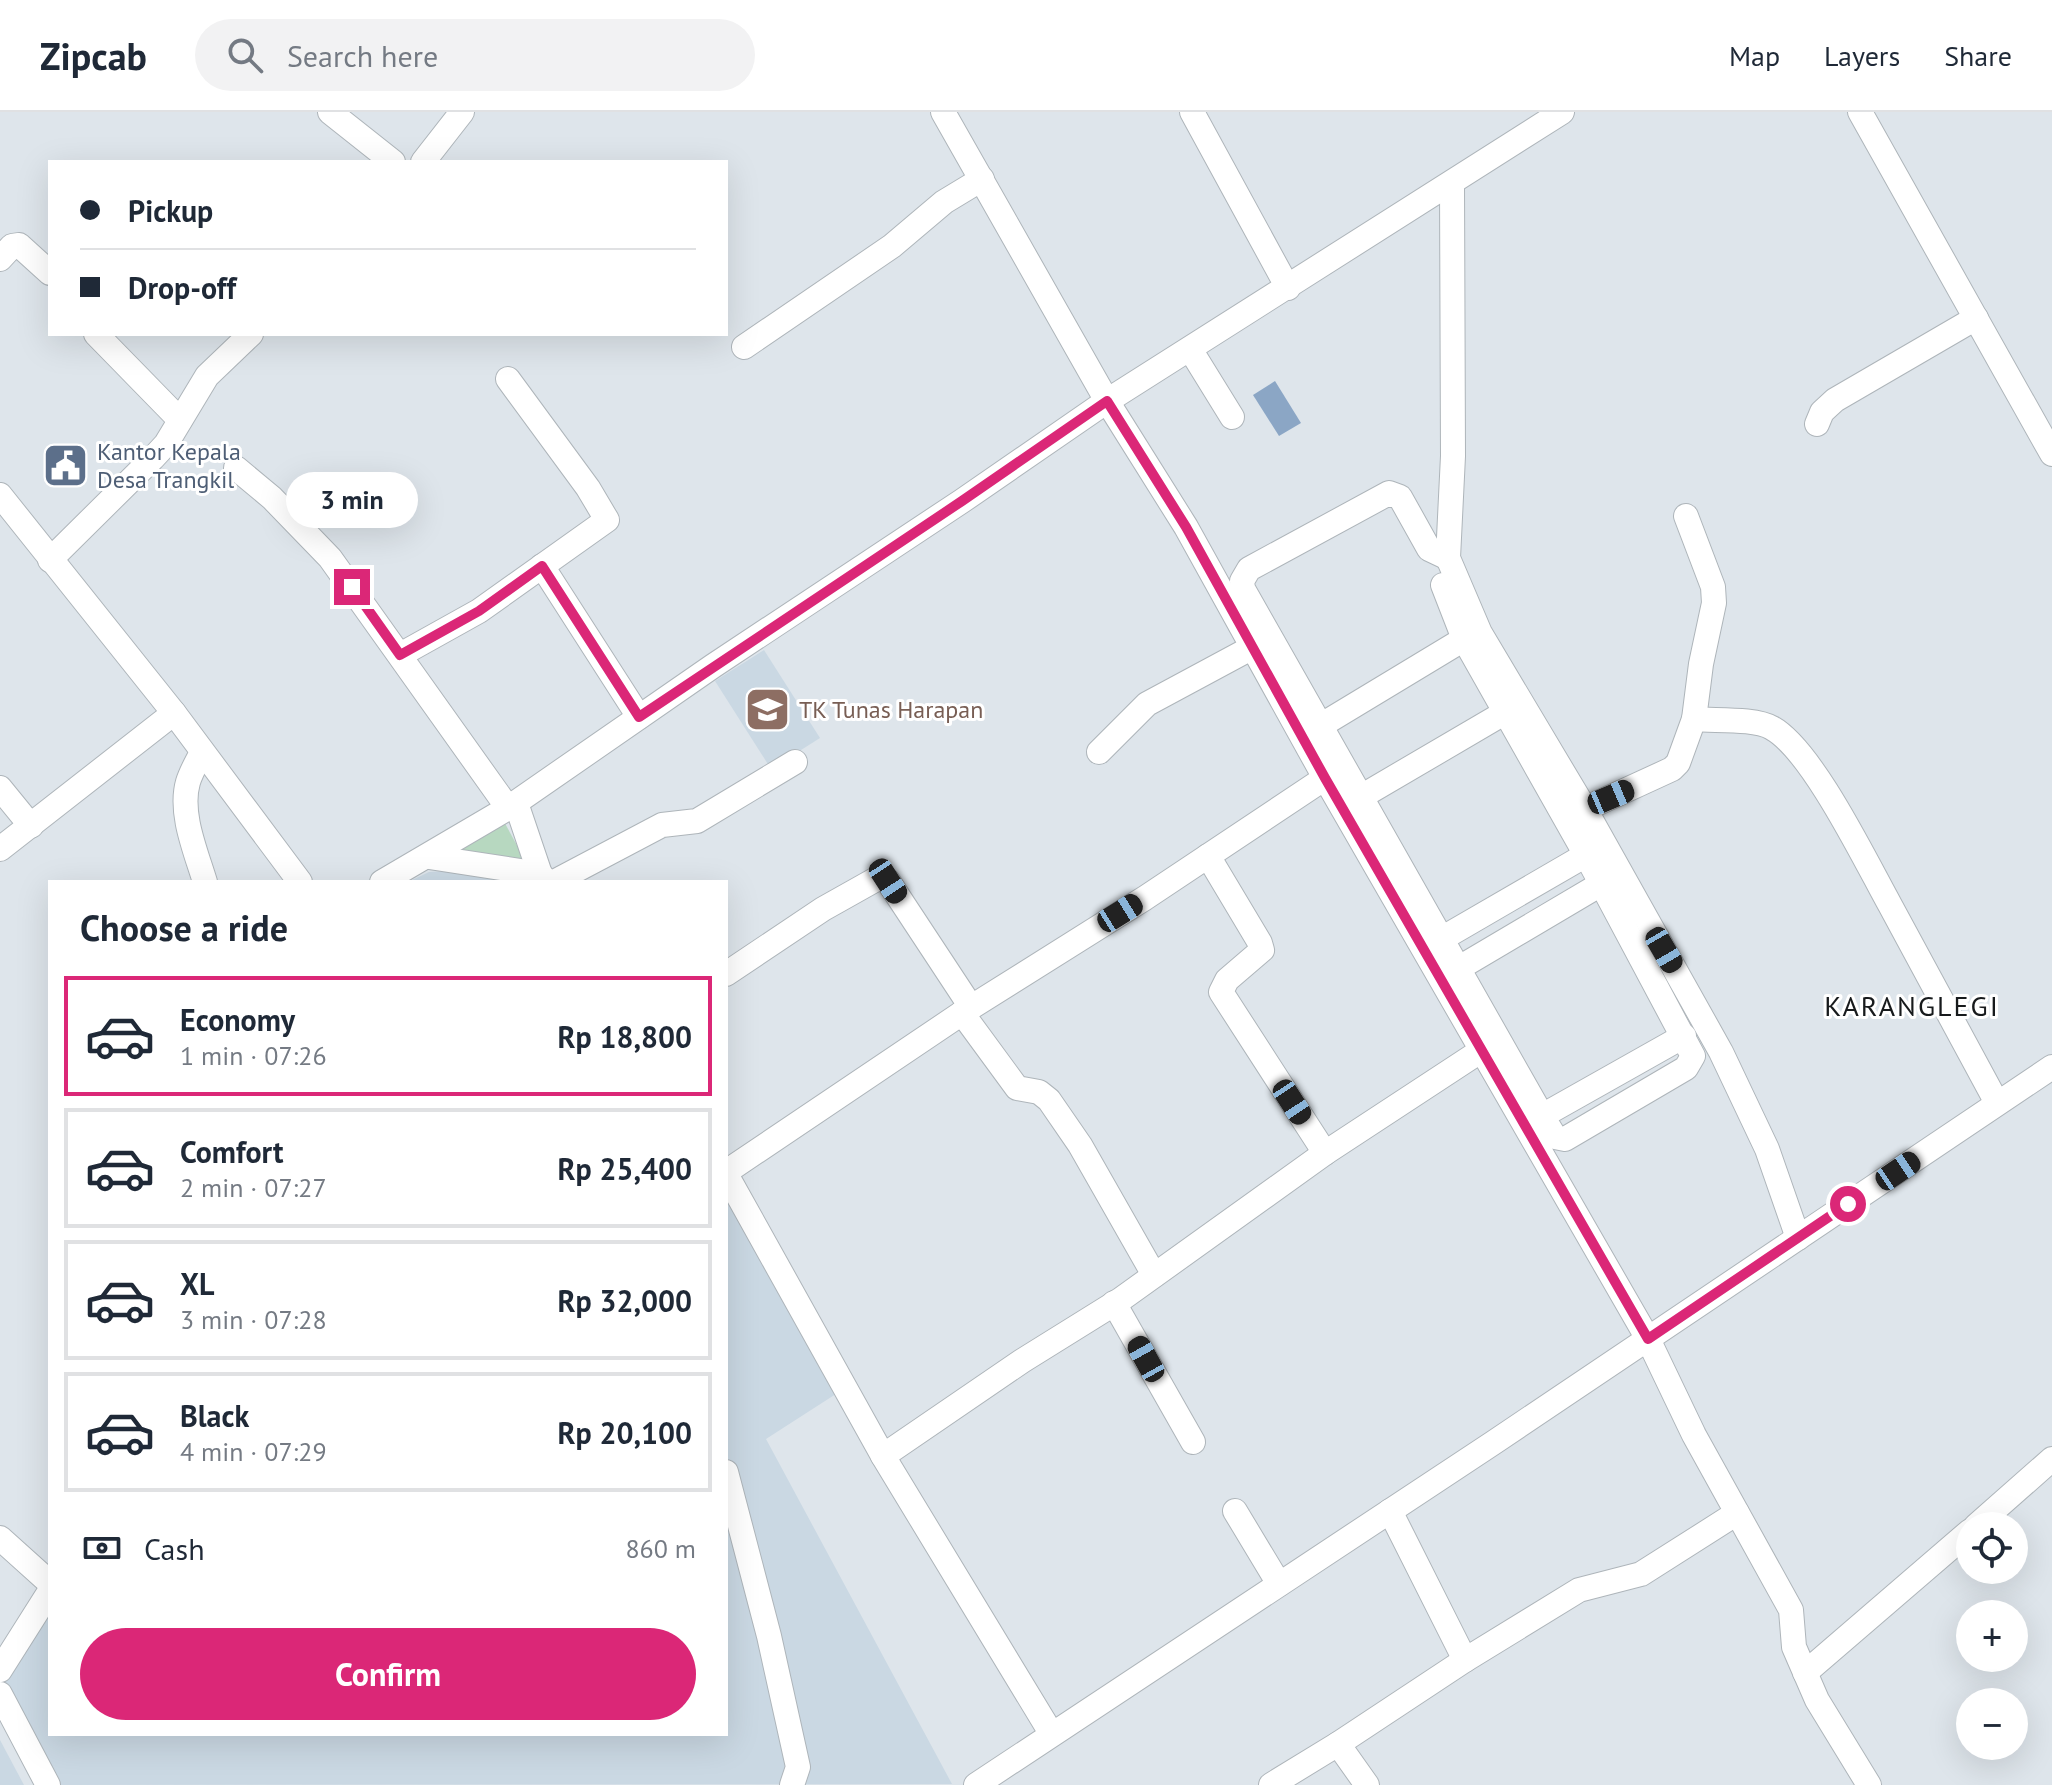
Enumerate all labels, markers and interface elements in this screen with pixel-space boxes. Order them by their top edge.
search box [195,19,755,91]
text: Zipcab [40,31,147,80]
icon: search [223,33,267,77]
text: Search here [287,36,438,75]
text: Map [1729,37,1780,74]
text: Layers [1824,37,1900,74]
text: Share [1944,37,2012,74]
text: Pickup [128,191,213,230]
text: Drop-off [128,268,236,307]
place label: Kantor Kepala Desa Trangkil [97,436,241,495]
public building icon: Kantor Kepala Desa Trangkil [42,441,90,489]
callout: 3 min [286,471,418,527]
text: 3 min [320,483,384,516]
route end [334,569,370,605]
school or university icon: TK Tunas Harapan [744,685,792,733]
place label: TK Tunas Harapan [799,694,983,725]
car [1584,777,1638,817]
car [865,854,911,908]
car [1093,890,1147,936]
text: Choose a ride [80,904,288,951]
car [1642,923,1686,977]
district label: KARANGLEGI [1824,987,2000,1024]
icon: car [84,1000,156,1072]
text: Economy [180,1000,295,1039]
text: Rp 18,800 [558,1017,692,1056]
text: 1 min · 07:26 [180,1039,327,1072]
car [1269,1075,1315,1129]
icon: car [84,1132,156,1204]
text: Comfort [180,1132,283,1171]
car [1871,1148,1925,1194]
text: Rp 25,400 [558,1149,692,1188]
text: 2 min · 07:27 [180,1171,327,1204]
route start [1830,1186,1866,1222]
icon: car [84,1264,156,1336]
text: XL [180,1264,214,1303]
text: Rp 32,000 [558,1281,692,1320]
text: 3 min · 07:28 [180,1303,327,1336]
car [1124,1332,1168,1386]
icon: car [84,1396,156,1468]
text: Black [180,1396,249,1435]
text: Rp 20,100 [558,1413,692,1452]
text: 4 min · 07:29 [180,1435,327,1468]
map controls [1956,1512,2028,1760]
button: locate [1956,1512,2028,1584]
icon: cash [80,1526,124,1570]
text: Cash [144,1529,205,1568]
text: 860 m [625,1532,696,1565]
button: + [1956,1600,2028,1672]
button: Confirm [80,1628,696,1720]
button: − [1956,1688,2028,1760]

